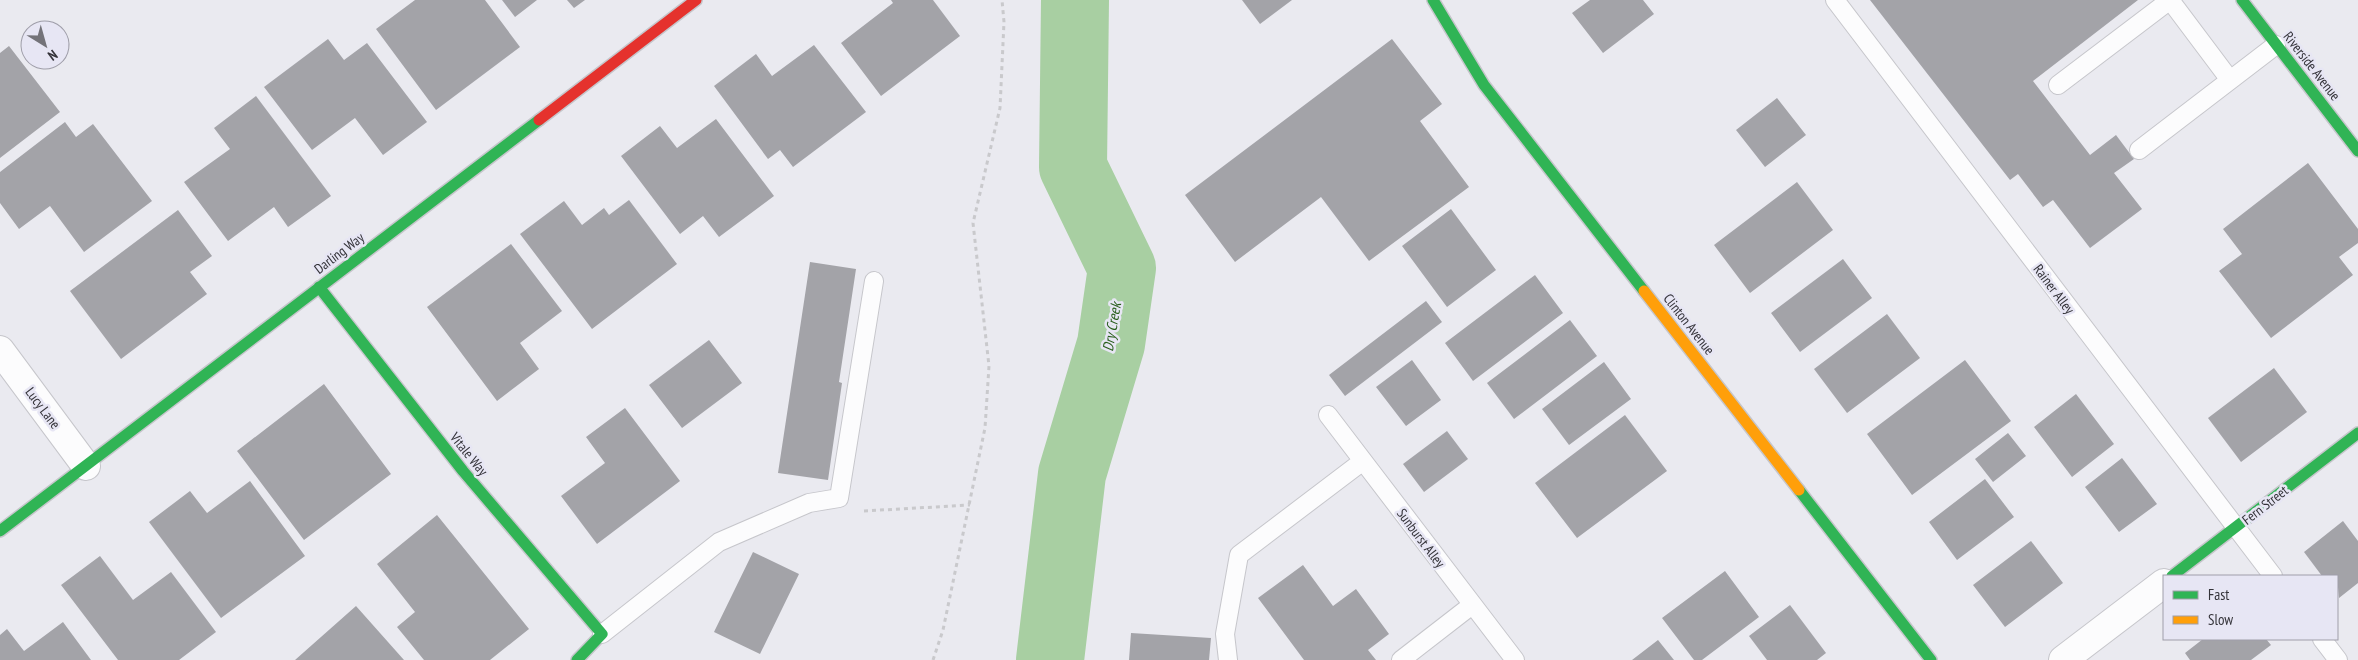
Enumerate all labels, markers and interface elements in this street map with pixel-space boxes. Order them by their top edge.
north arrow [20,20,70,70]
street label: Riverside Avenue [2280,28,2345,104]
text: N [44,46,61,65]
street label: Darling Way [310,228,368,278]
street label: Rainer Alley [2029,261,2079,318]
street label: Clinton Avenue [1659,290,1719,358]
water label: Dry Creek [1098,299,1126,353]
street label: Lucy Lane [22,384,65,433]
street label: Vitale Way [445,428,492,480]
street label: Fern Street [2238,481,2292,529]
street label: Sunburst Alley [1393,505,1449,572]
legend [2163,575,2338,640]
text: Fast [2208,585,2229,604]
text: Slow [2208,610,2233,629]

